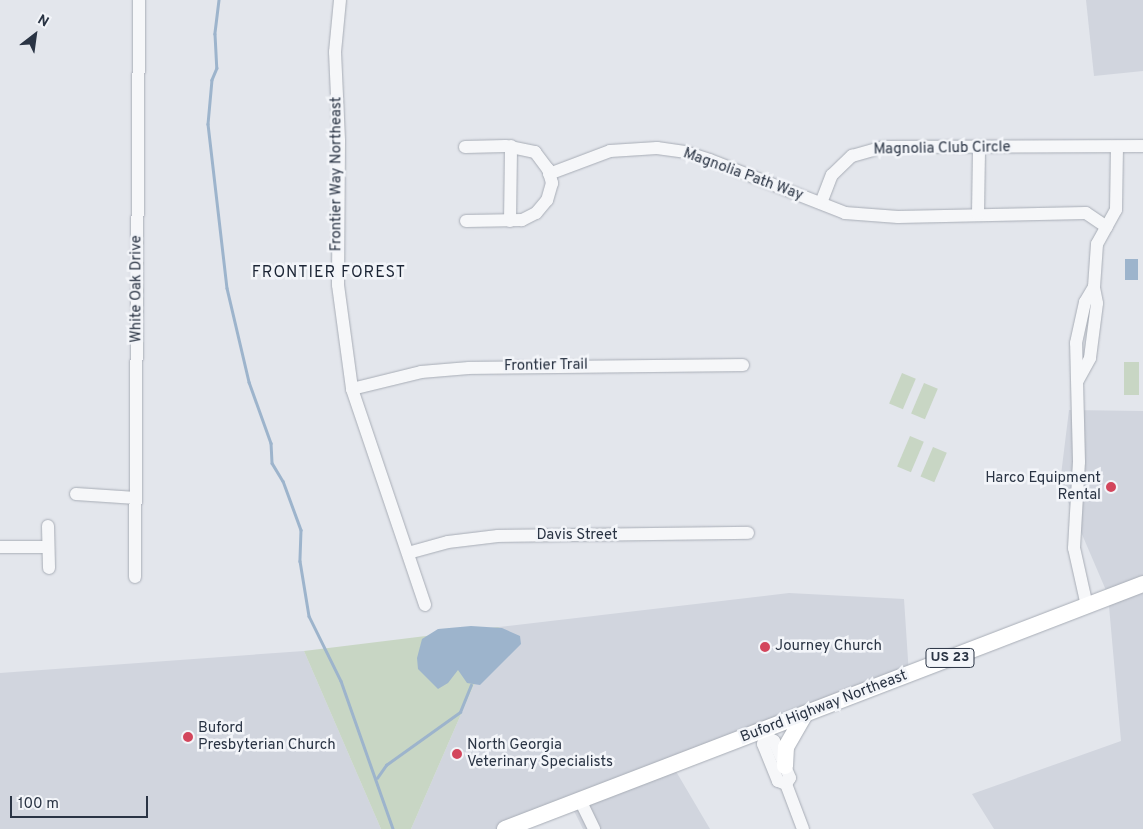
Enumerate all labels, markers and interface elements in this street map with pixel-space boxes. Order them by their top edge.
north arrow [10,10,60,60]
text: N [34,12,51,31]
street label: Frontier Way Northeast [328,96,346,252]
street label: Magnolia Club Circle [873,139,1011,159]
street label: Magnolia Path Way [680,145,806,205]
street label: White Oak Drive [128,235,146,343]
district label: FRONTIER FOREST [250,263,408,283]
street label: Frontier Trail [504,356,588,376]
place label: Harco Equipment Rental [985,469,1101,504]
marker: Harco Equipment Rental [1105,481,1117,493]
street label: Davis Street [536,527,618,545]
place label: Journey Church [775,638,882,656]
marker: Journey Church [759,641,771,653]
road number: US 23 [925,646,975,670]
street label: Buford Highway Northeast [738,667,910,747]
place label: Buford Presbyterian Church [198,719,336,754]
marker: Buford Presbyterian Church [182,731,194,743]
place label: North Georgia Veterinary Specialists [467,736,613,771]
marker: North Georgia Veterinary Specialists [451,748,463,760]
scale bar [12,786,150,818]
text: 100 m [18,795,59,814]

